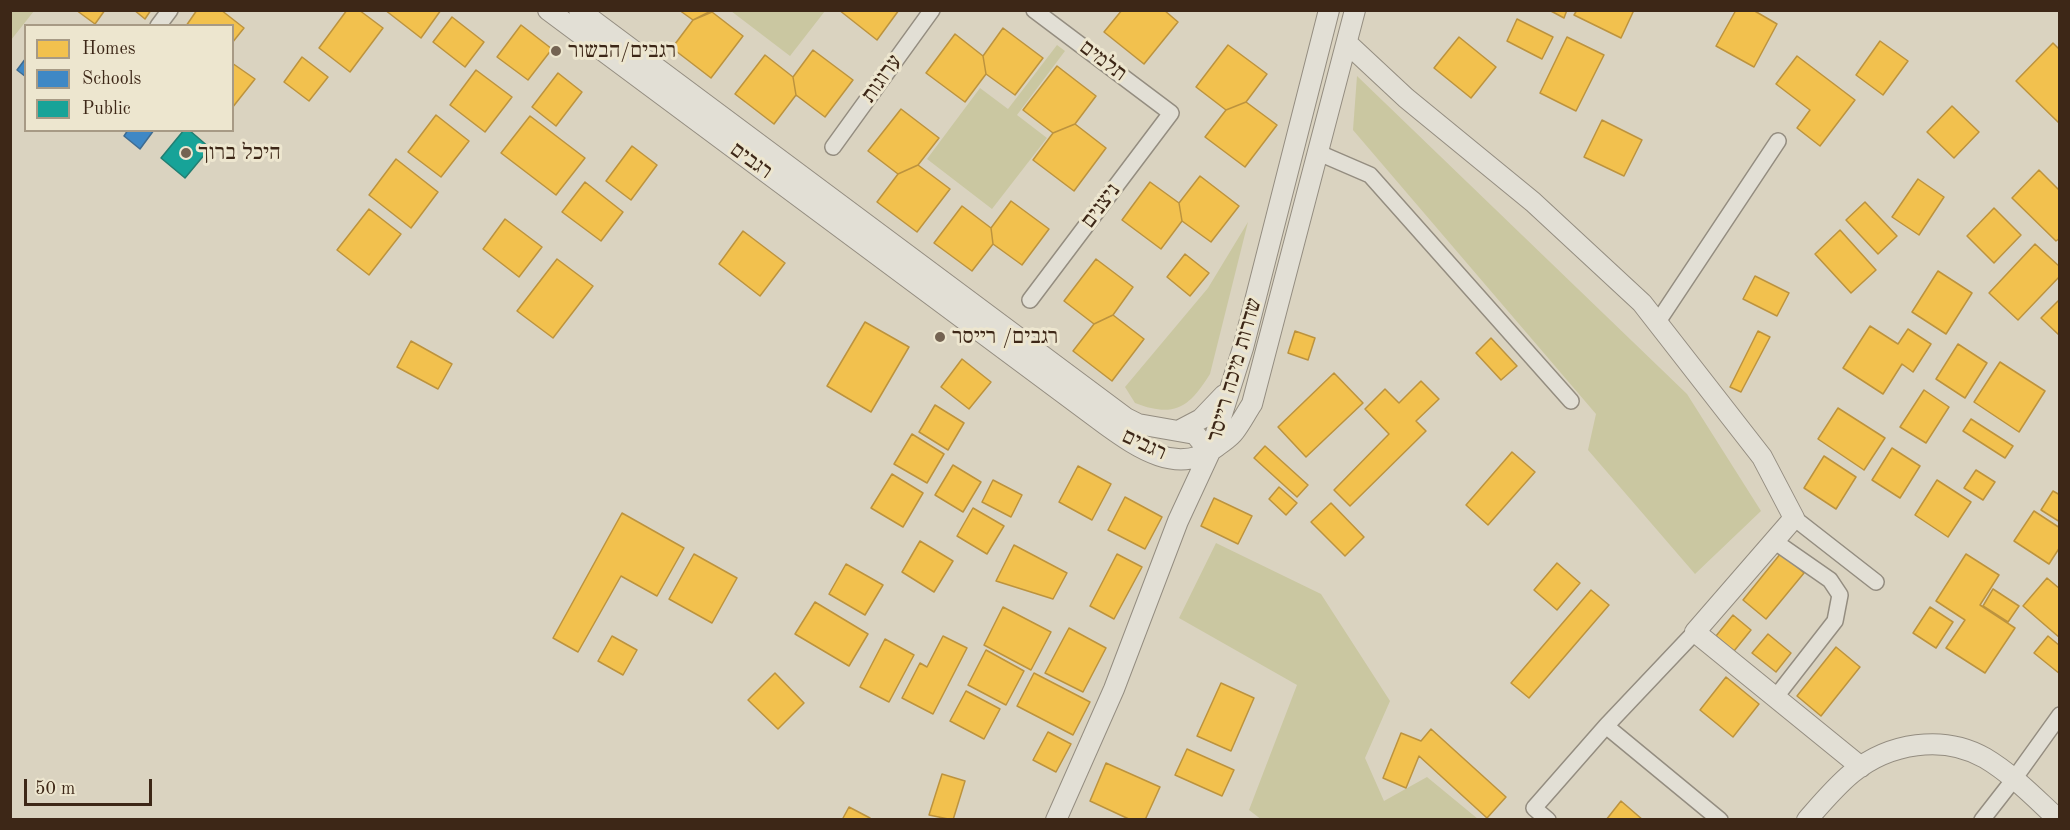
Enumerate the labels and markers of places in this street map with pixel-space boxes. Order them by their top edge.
place label: רגבים/הבשור [568,38,676,64]
marker: רגבים/הבשור [549,44,563,58]
place label: היכל ברוך [198,140,281,166]
marker: היכל ברוך [179,146,193,160]
place label: רגבים/ רייסר [952,324,1058,350]
marker: רגבים/ רייסר [933,330,947,344]

